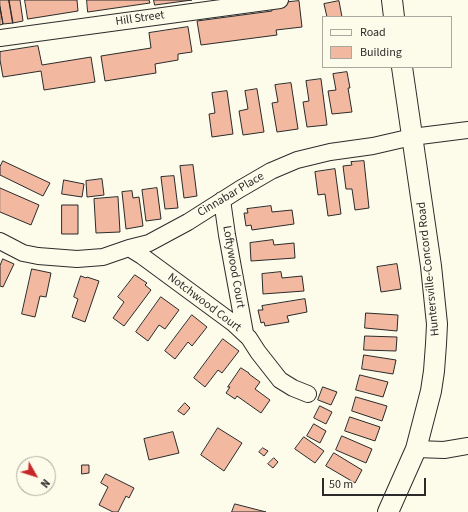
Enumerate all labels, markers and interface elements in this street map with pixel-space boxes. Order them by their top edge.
street label: Hill Street [115,8,165,30]
legend [322,16,452,68]
text: Road [360,24,386,41]
text: Building [360,44,402,61]
street label: Cinnabar Place [195,169,267,221]
street label: Huntersville-Concord Road [415,201,443,337]
street label: Loftywood Court [219,225,247,309]
street label: Notchwood Court [164,271,244,335]
north arrow [16,456,56,496]
scale bar [324,470,428,496]
text: N [37,476,53,491]
text: 50 m [329,476,353,493]

